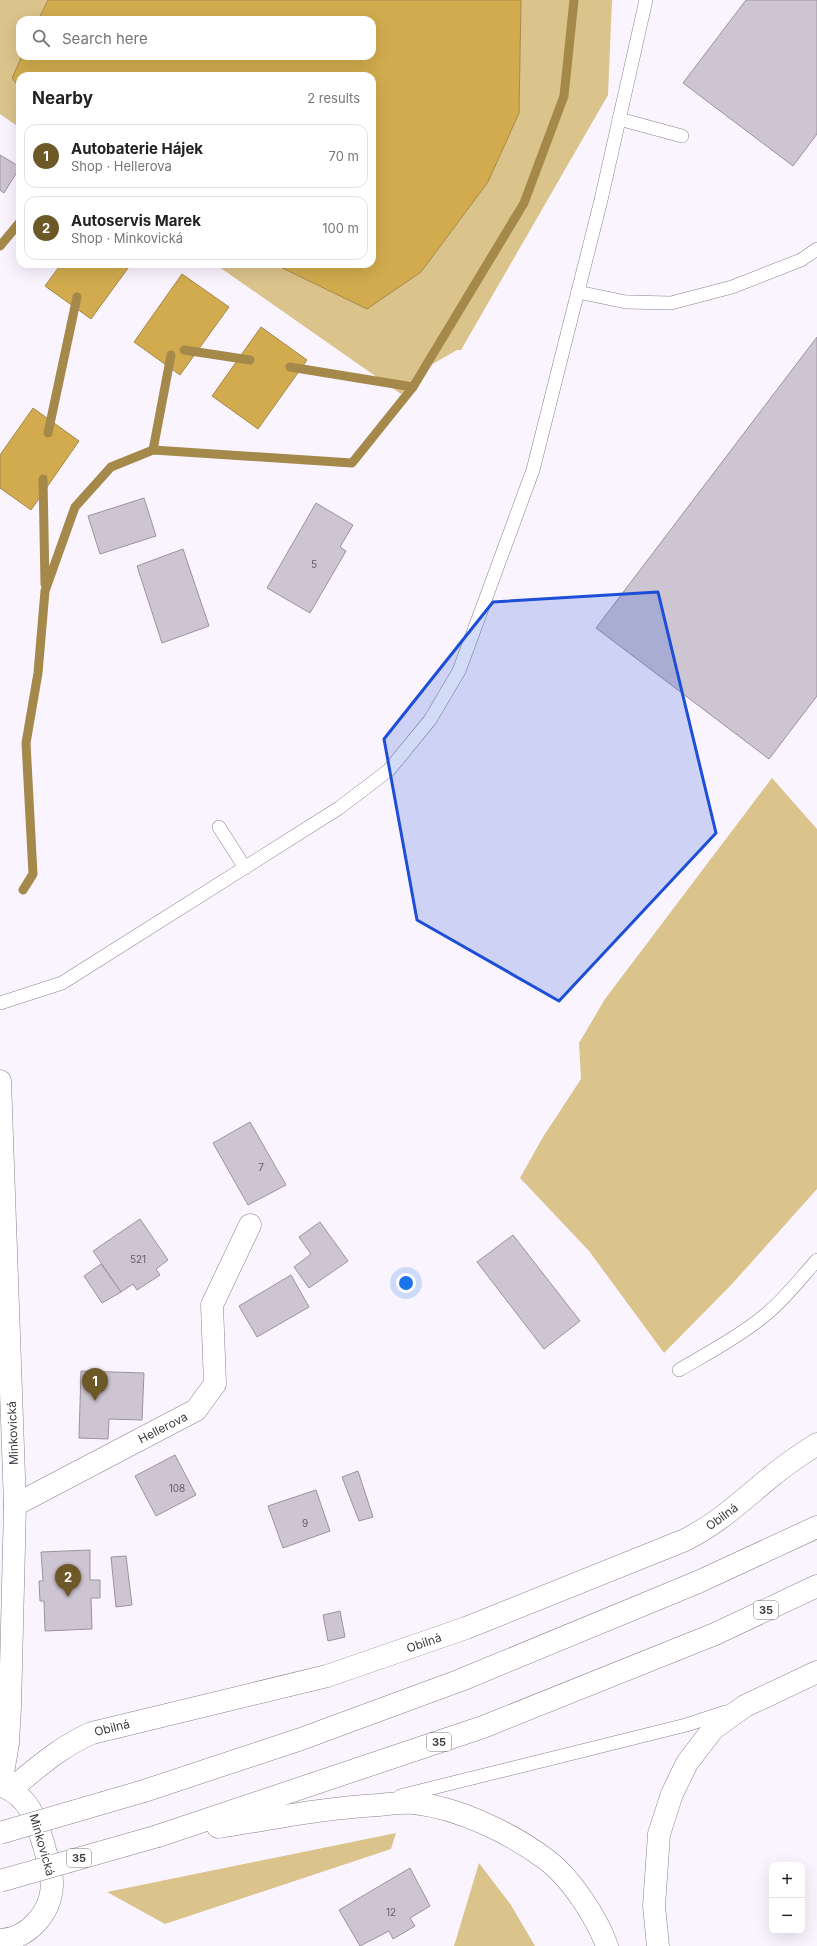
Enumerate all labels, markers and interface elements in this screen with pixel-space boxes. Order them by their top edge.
search box [16,16,376,60]
icon: search [30,27,52,49]
text: Search here [62,29,148,48]
text: Nearby [32,88,93,108]
text: 2 results [307,90,360,106]
text: Autobaterie Hájek [71,139,203,158]
text: 1 [43,148,49,164]
text: 70 m [329,148,359,164]
text: Shop · Hellerova [71,158,172,174]
text: Autoservis Marek [71,211,201,230]
text: 2 [42,220,50,236]
text: 100 m [322,220,359,236]
text: Shop · Minkovická [71,230,183,246]
house number: 5 [311,558,317,570]
house number: 7 [258,1161,264,1173]
house number: 521 [130,1253,146,1265]
your location [396,1273,416,1293]
pin: 1 [82,1368,108,1401]
street label: Minkovická [4,1401,21,1465]
street label: Hellerova [136,1409,190,1446]
house number: 108 [169,1482,185,1494]
street label: Obilná [703,1500,741,1533]
house number: 9 [302,1517,308,1529]
pin: 2 [55,1564,81,1597]
road number: 35 [754,1601,778,1619]
street label: Obilná [404,1630,443,1656]
street label: Obilná [93,1716,131,1739]
road number: 35 [427,1733,451,1751]
street label: Minkovická [26,1812,59,1878]
road number: 35 [67,1849,91,1867]
map controls [769,1862,805,1934]
button: + [769,1862,805,1898]
button: − [769,1898,805,1934]
house number: 12 [386,1906,396,1918]

